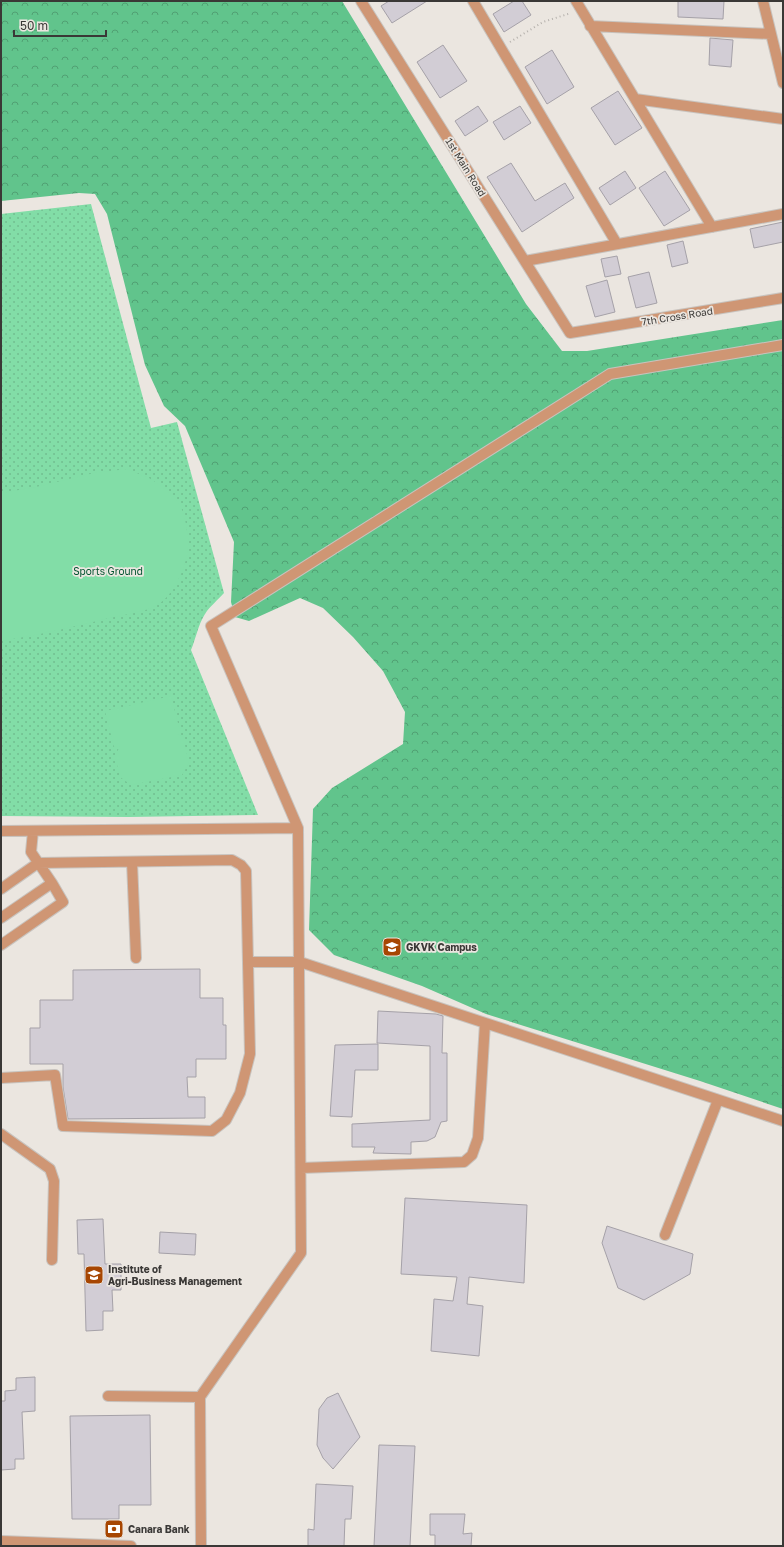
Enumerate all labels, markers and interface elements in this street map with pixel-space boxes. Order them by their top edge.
scale bar [14,12,106,38]
text: 50 m [20,18,48,33]
street label: 1st Main Road [443,136,489,198]
street label: 7th Cross Road [640,304,714,328]
park label: Sports Ground [73,565,143,577]
school or university icon: GKVK Campus [381,936,403,958]
place label: GKVK Campus [406,941,477,953]
place label: Institute of Agri-Business Management [108,1263,242,1287]
school or university icon: Institute of Agri-Business Management [83,1264,105,1286]
bank icon: Canara Bank [103,1518,125,1540]
place label: Canara Bank [128,1523,190,1535]

